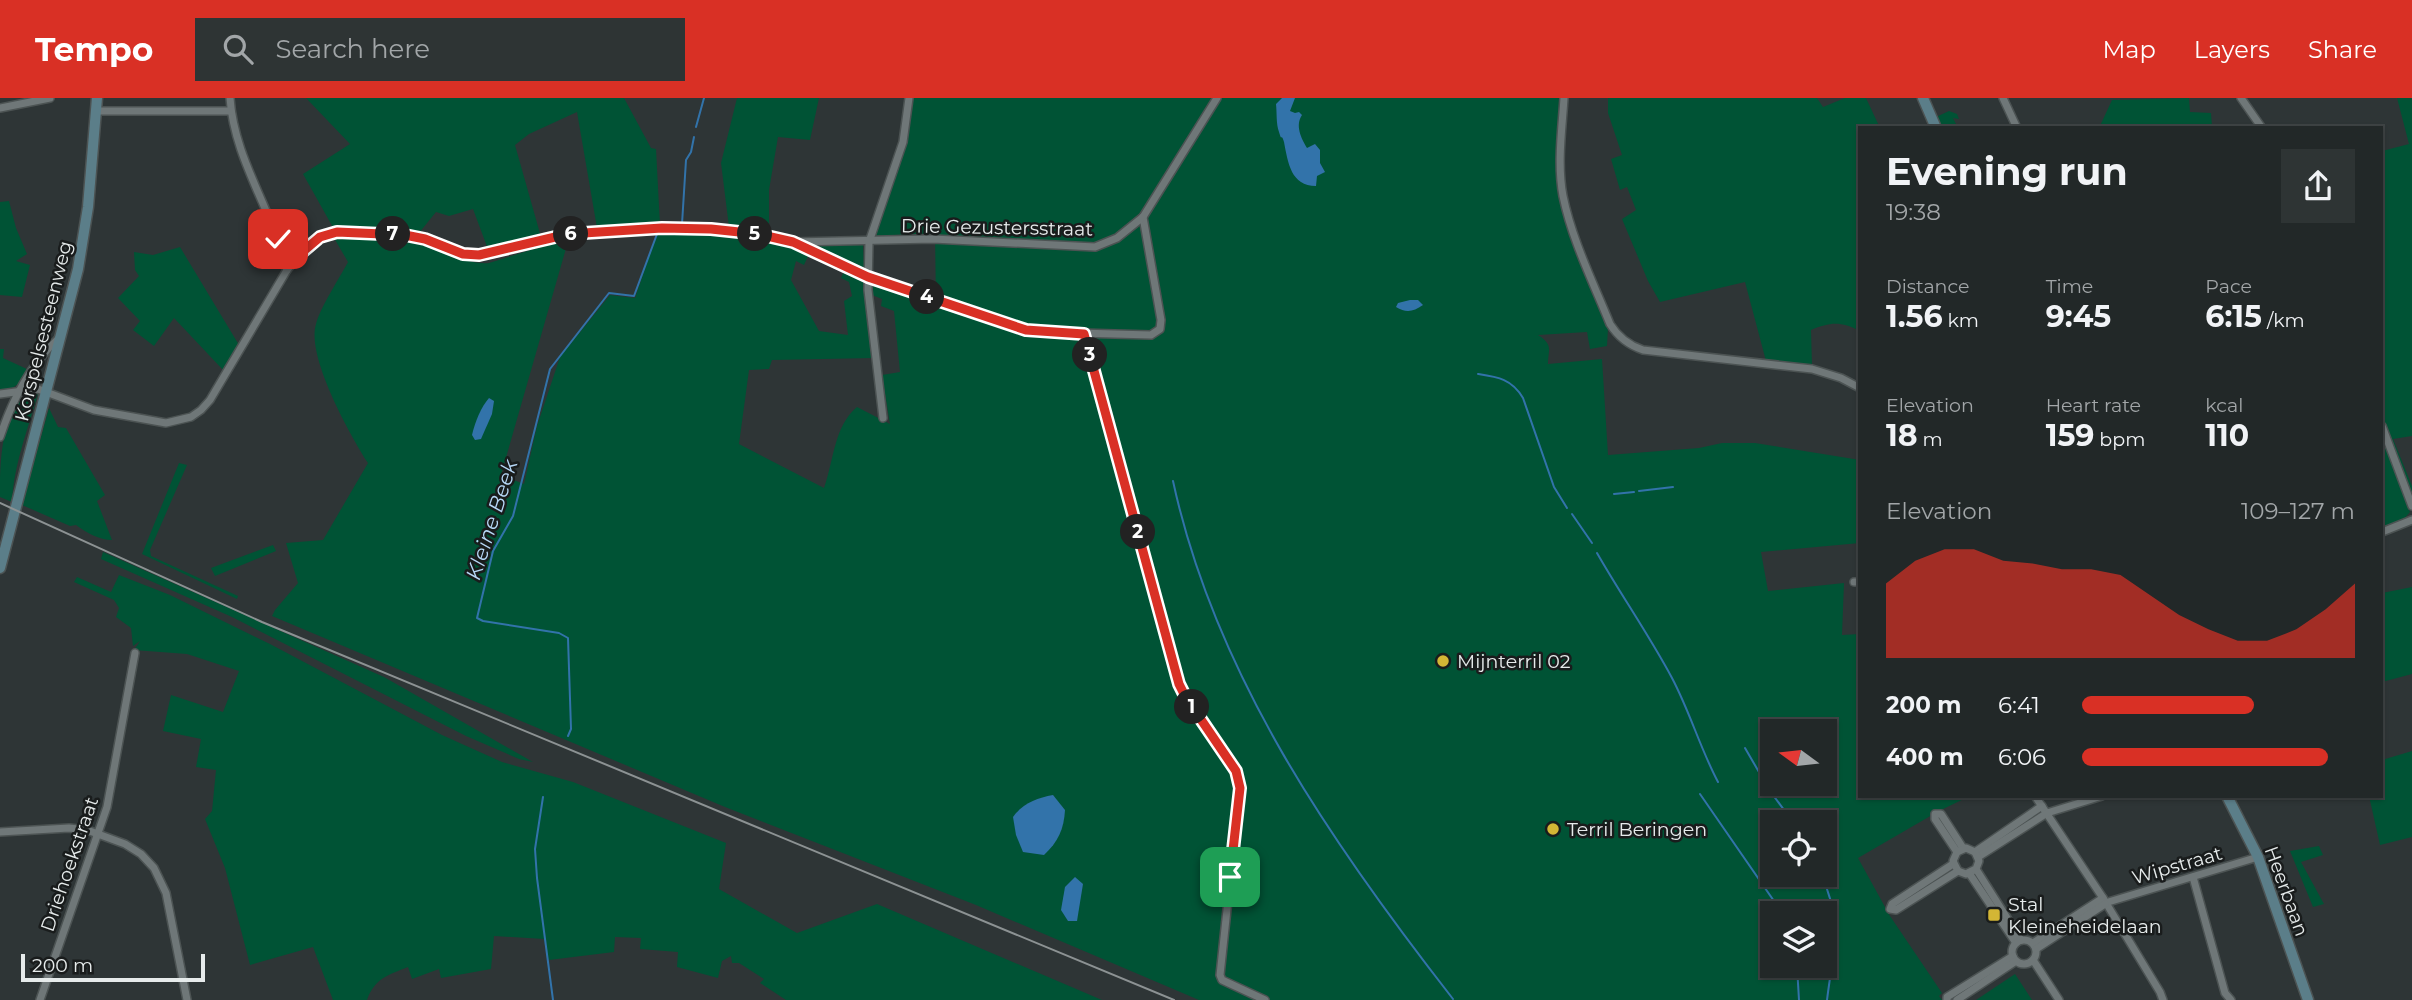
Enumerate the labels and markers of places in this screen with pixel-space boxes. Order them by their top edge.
pin [248,209,308,269]
pin: 7 [376,216,410,252]
pin: 6 [554,216,588,252]
pin: 5 [738,216,772,252]
pin: 4 [909,280,944,314]
pin: 3 [1072,338,1108,372]
pin: 2 [1120,514,1156,550]
place label: Mijnterril 02 [1457,650,1571,673]
marker: Mijnterril 02 [1435,653,1451,669]
pin: 1 [1174,690,1210,724]
place label: Terril Beringen [1567,818,1707,841]
marker: Terril Beringen [1545,821,1561,837]
pin [1200,847,1260,907]
place label: Stal Kleineheidelaan [2008,893,2162,938]
marker: Stal Kleineheidelaan [1986,907,2002,923]

